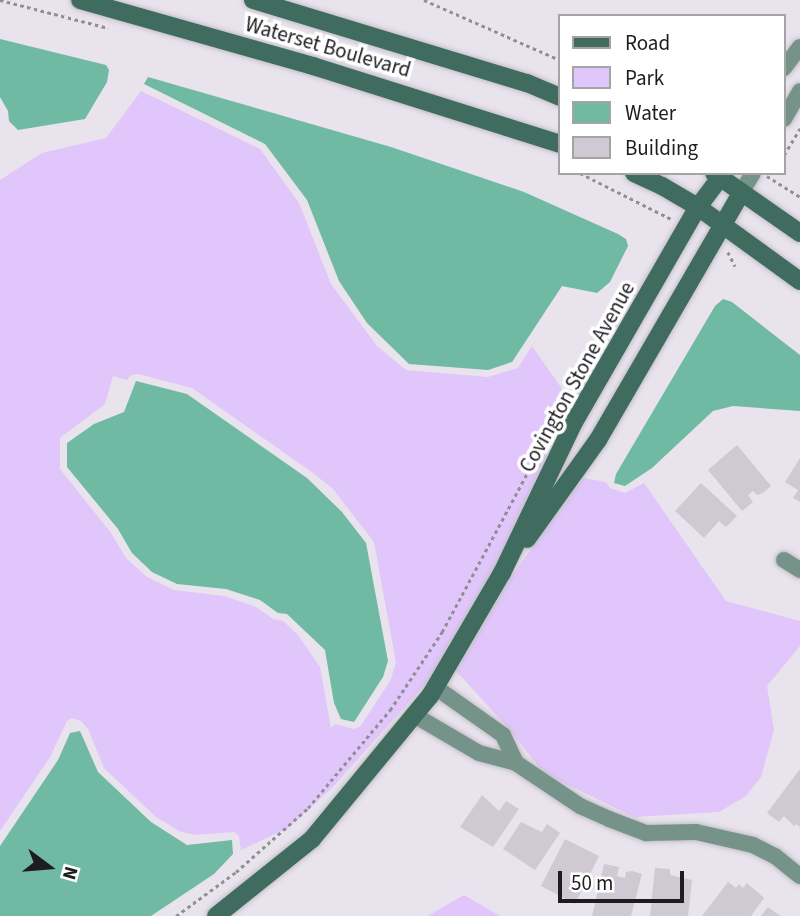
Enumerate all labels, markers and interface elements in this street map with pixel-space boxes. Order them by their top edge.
street label: Waterset Boulevard [242,11,414,83]
legend [558,14,786,175]
text: Road [625,28,670,58]
text: Park [625,63,664,93]
text: Water [625,98,676,128]
text: Building [625,133,698,163]
street label: Covington Stone Avenue [514,277,640,477]
north arrow [14,832,84,902]
scale bar [562,856,688,900]
text: N [55,863,84,883]
text: 50 m [571,868,613,898]

